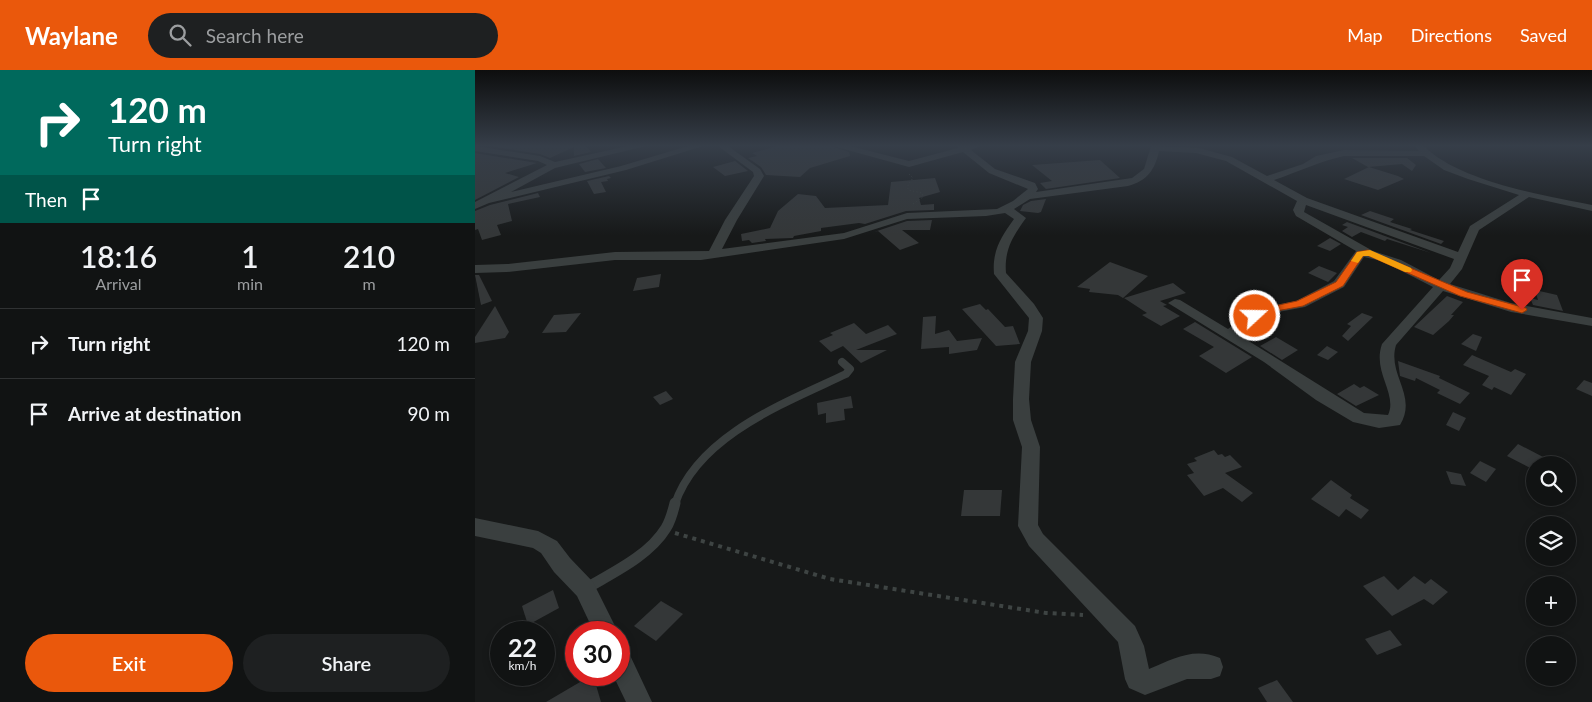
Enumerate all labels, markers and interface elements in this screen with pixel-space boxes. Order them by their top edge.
search box [148,13,498,58]
text: Waylane [25,21,118,50]
icon: search [166,21,194,49]
text: Search here [206,24,304,47]
text: Map [1347,24,1383,46]
text: Directions [1411,24,1492,46]
text: Saved [1520,24,1567,46]
text: 120 m [108,88,207,130]
icon: right [25,90,90,155]
text: Turn right [108,130,202,157]
icon: arrive [77,185,105,213]
text: Then [25,188,67,211]
text: 18:16 [80,238,157,274]
text: 1 [241,238,259,274]
text: 210 [343,238,395,274]
pin [1501,259,1543,310]
icon: arrive [1508,266,1536,294]
text: Arrival [95,274,142,293]
text: min [237,274,263,293]
text: m [362,274,376,293]
position arrow [1228,289,1280,341]
icon: right [25,330,53,358]
text: Turn right [68,332,150,355]
text: 120 m [396,332,450,355]
icon: arrive [25,400,53,428]
text: Arrive at destination [68,402,241,425]
text: 90 m [407,402,450,425]
map controls [1526,456,1576,686]
button: search [1526,456,1576,506]
button: layers [1526,516,1576,566]
button: + [1526,576,1576,626]
speed limit sign: 30 [565,621,630,686]
text: 22 [508,632,537,662]
button: Exit [25,634,233,692]
button: Share [243,634,450,692]
button: − [1526,636,1576,686]
text: km/h [508,658,537,673]

